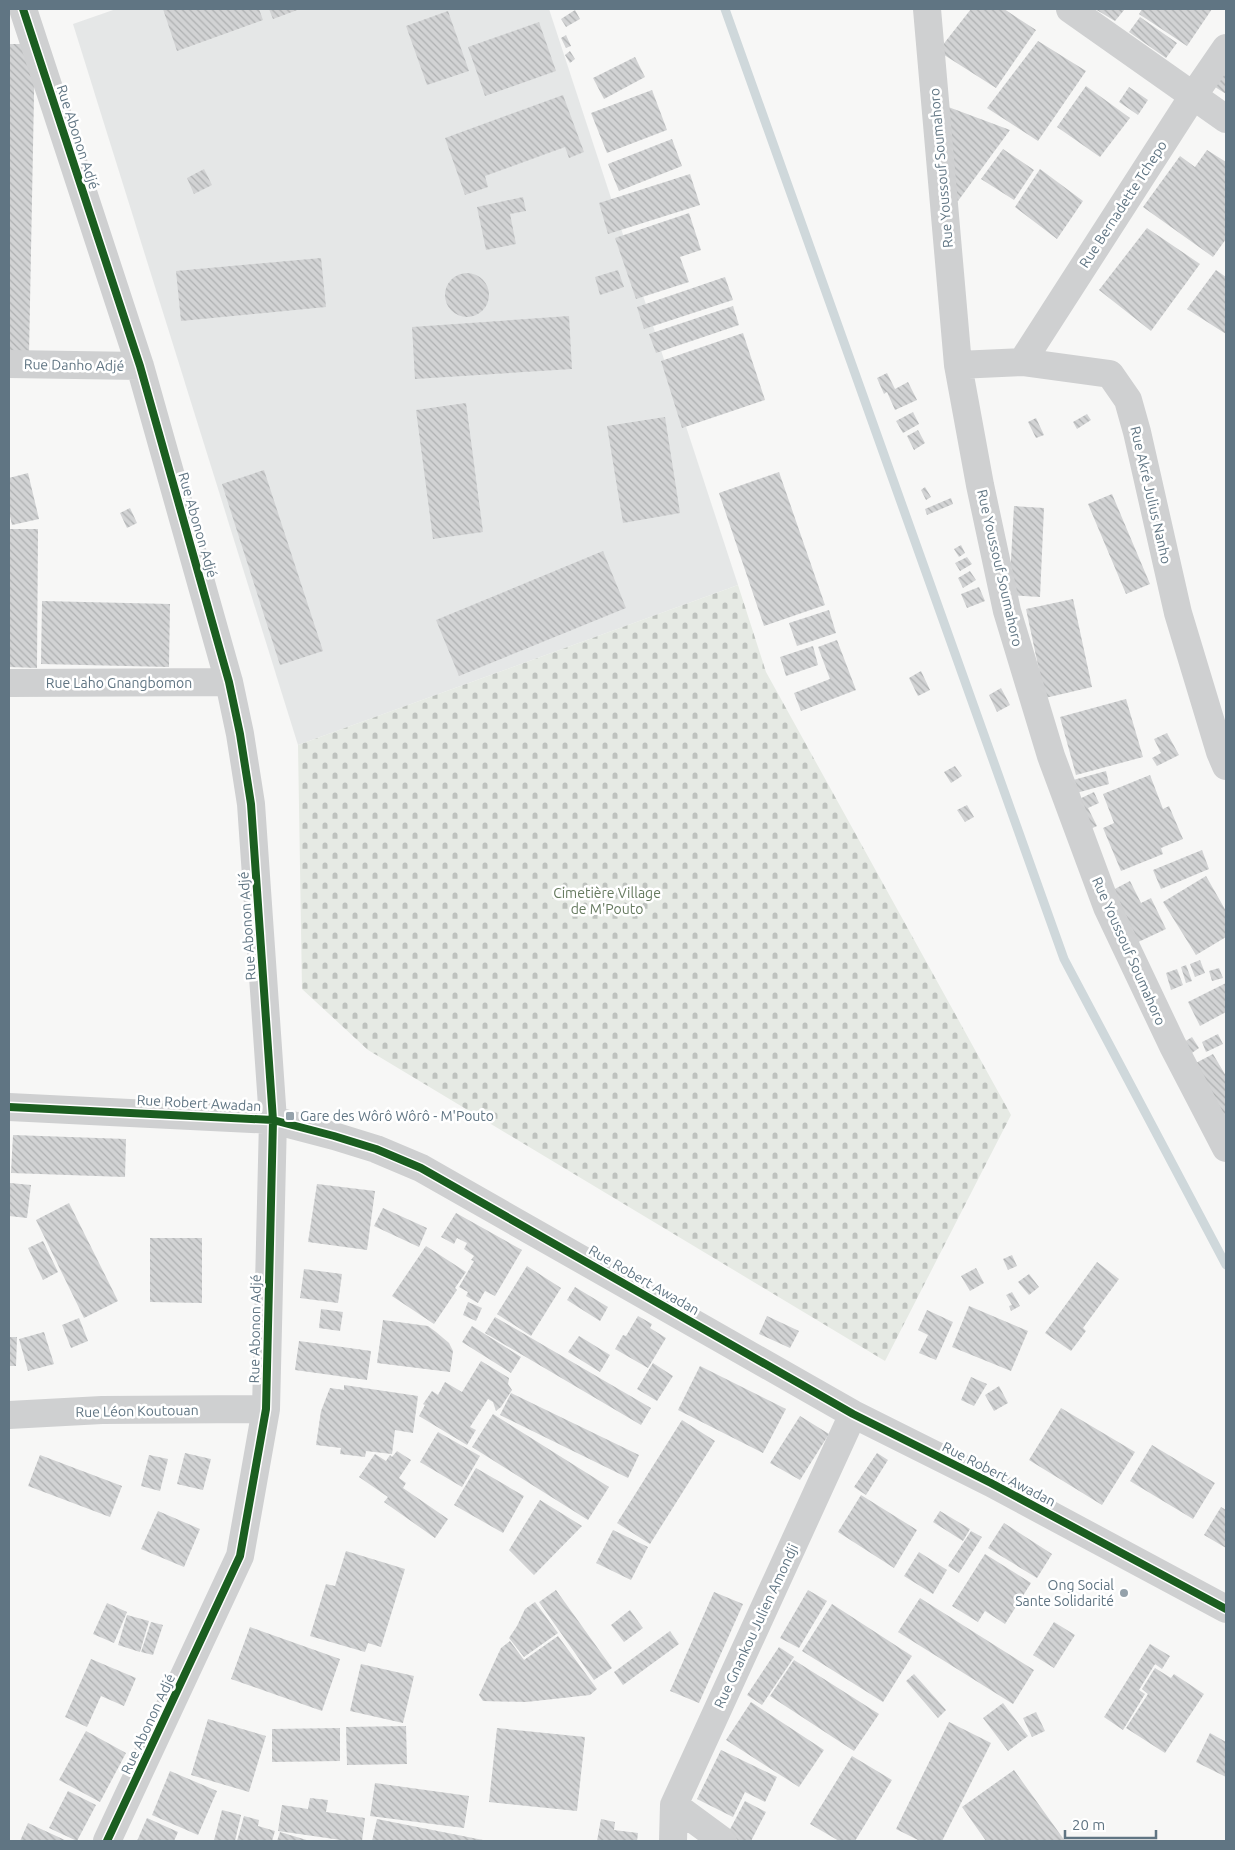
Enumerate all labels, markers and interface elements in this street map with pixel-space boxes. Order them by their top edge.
street label: Rue Abonon Adjé [54,83,102,191]
street label: Rue Youssouf Soumahoro [926,87,956,249]
street label: Rue Bernadette Tchepo [1076,137,1170,271]
street label: Rue Danho Adjé [24,356,124,374]
street label: Rue Akré Julius Nanho [1127,425,1175,565]
street label: Rue Abonon Adjé [175,470,221,580]
street label: Rue Youssouf Soumahoro [974,488,1026,648]
street label: Rue Laho Gnangbomon [46,675,192,691]
street label: Rue Abonon Adjé [235,871,259,981]
street label: Rue Youssouf Soumahoro [1089,874,1169,1028]
park label: Cimetière Village de M'Pouto [553,885,661,917]
street label: Rue Robert Awadan [136,1092,262,1114]
place label: Gare des Wôrô Wôrô - M'Pouto [300,1108,494,1124]
marker: Gare des Wôrô Wôrô - M'Pouto [284,1110,296,1122]
street label: Rue Robert Awadan [586,1242,702,1318]
street label: Rue Abonon Adjé [246,1274,264,1384]
street label: Rue Léon Koutouan [75,1402,199,1420]
street label: Rue Robert Awadan [940,1439,1058,1509]
street label: Rue Gnankou Julien Amondji [711,1541,801,1711]
place label: Ong Social Sante Solidarité [1015,1577,1114,1609]
marker: Ong Social Sante Solidarité [1118,1587,1130,1599]
street label: Rue Abonon Adjé [118,1671,178,1777]
scale bar [1065,1808,1156,1840]
text: 20 m [1072,1816,1105,1833]

